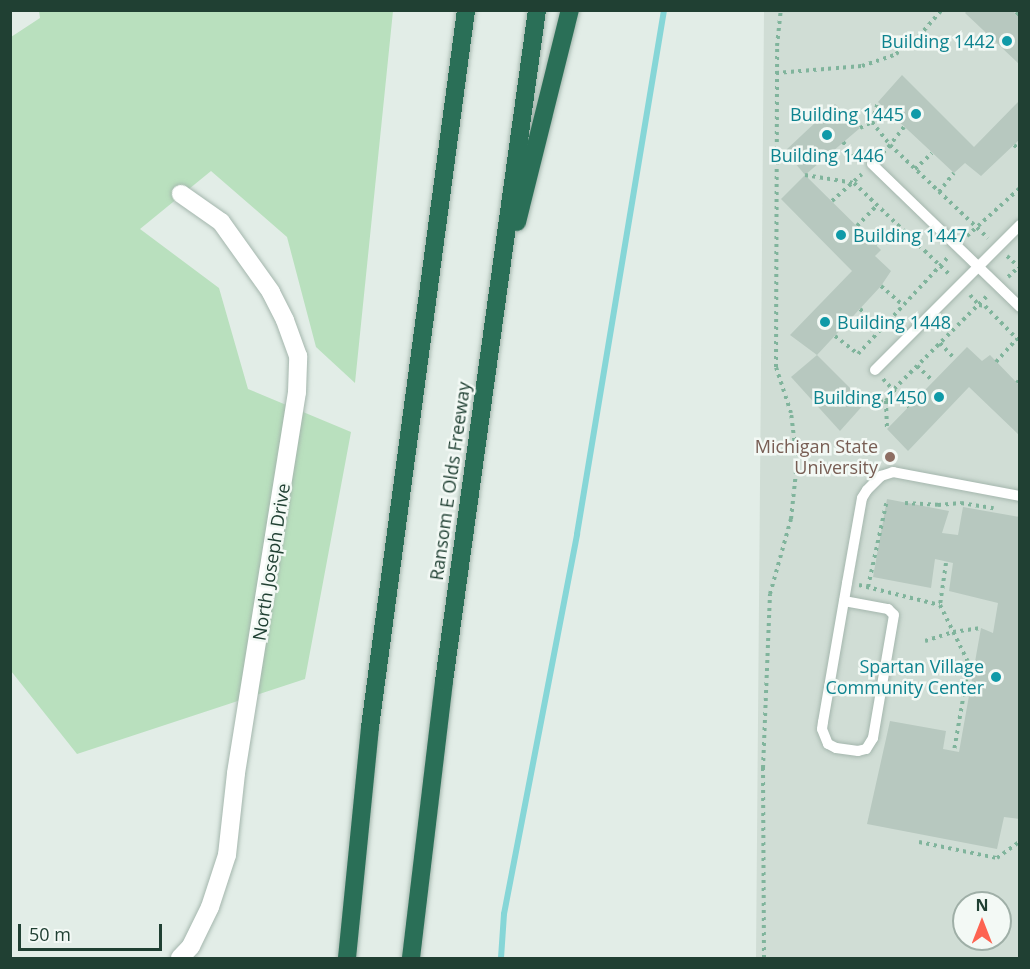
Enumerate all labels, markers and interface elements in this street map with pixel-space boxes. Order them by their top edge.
place label: Building 1442 [881,30,995,52]
marker: Building 1442 [1000,34,1014,48]
place label: Building 1445 [790,103,904,125]
marker: Building 1445 [909,107,923,121]
marker: Building 1446 [820,128,834,142]
place label: Building 1446 [770,144,884,166]
place label: Building 1447 [853,224,967,246]
marker: Building 1447 [834,228,848,242]
place label: Building 1448 [837,311,951,333]
marker: Building 1448 [818,315,832,329]
street label: Ransom E Olds Freeway [425,380,475,582]
place label: Building 1450 [813,386,927,408]
marker: Building 1450 [932,390,946,404]
place label: Michigan State University [755,436,878,478]
marker: Michigan State University [883,450,897,464]
street label: North Joseph Drive [248,482,294,642]
place label: Spartan Village Community Center [825,656,984,698]
marker: Spartan Village Community Center [989,670,1003,684]
north arrow [952,891,1012,951]
text: N [975,894,989,916]
scale bar [21,912,165,950]
text: 50 m [29,922,71,946]

